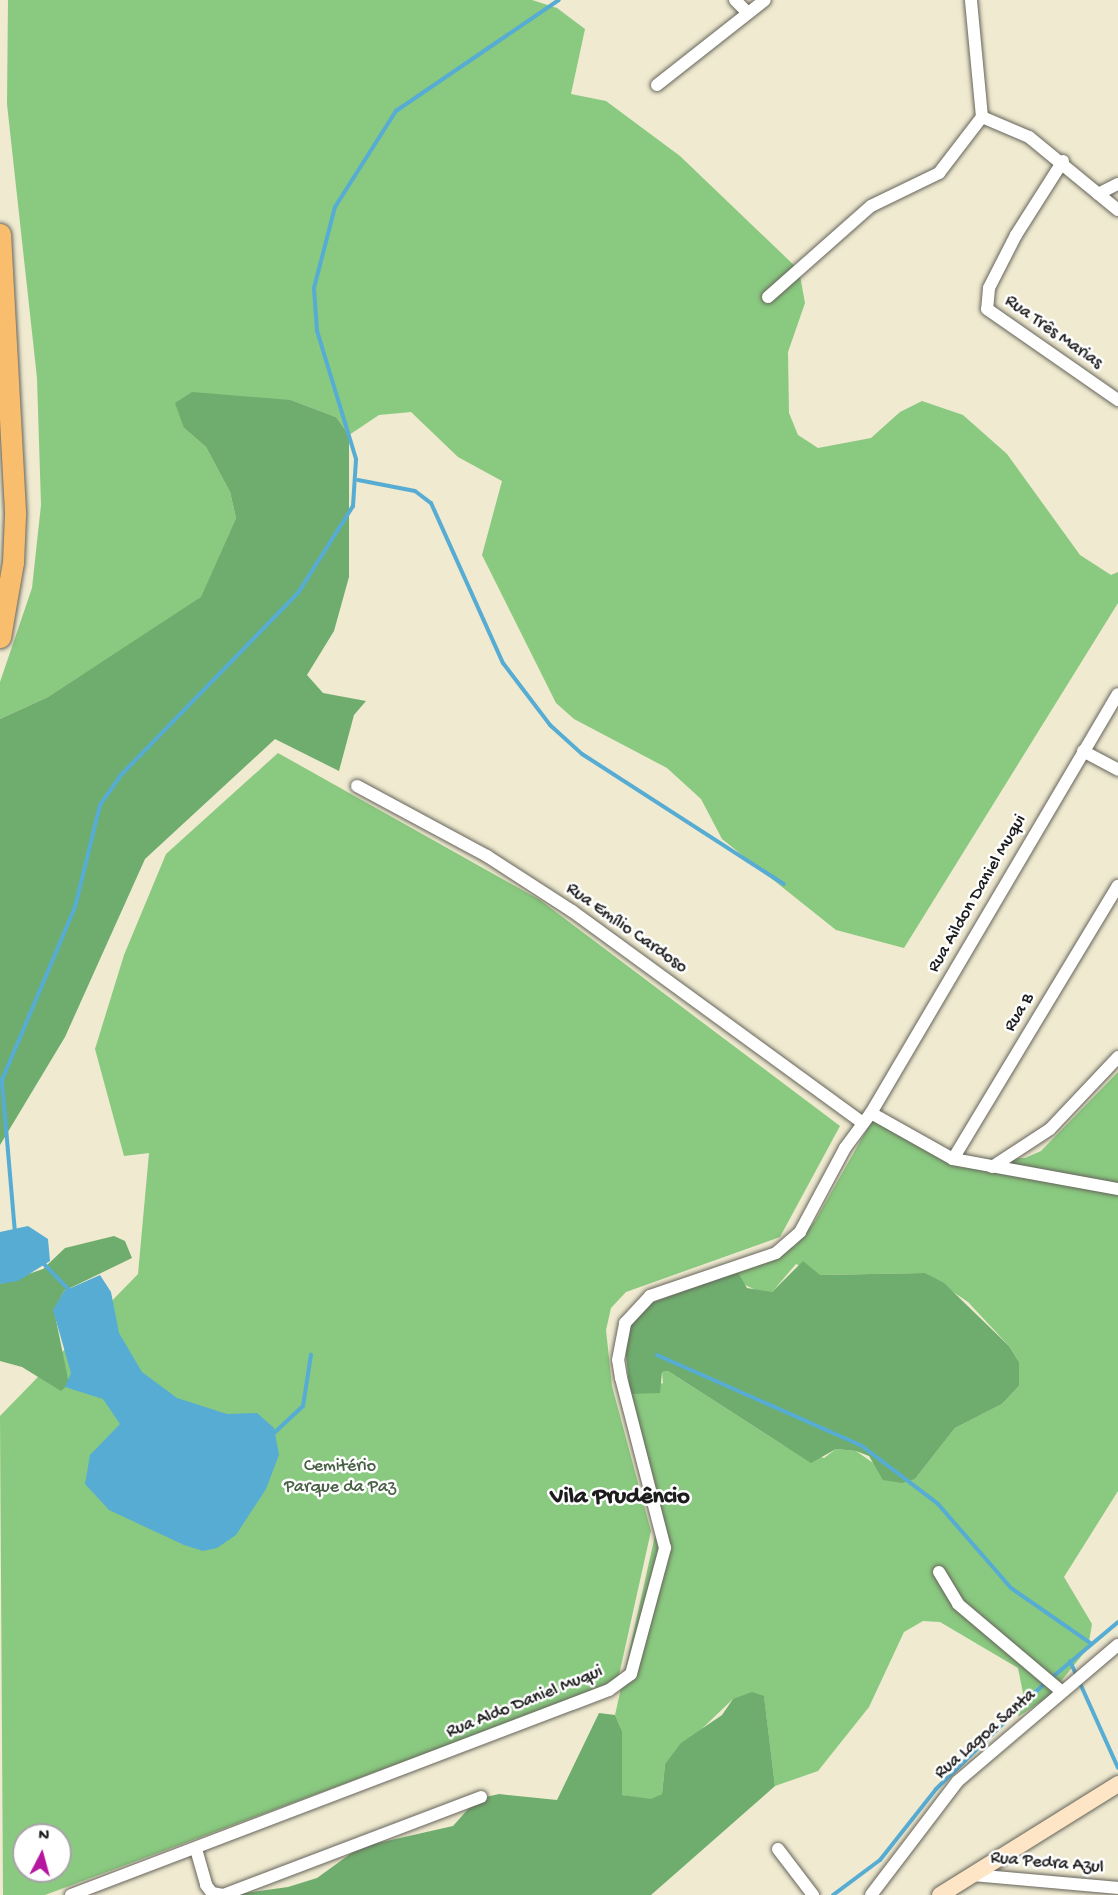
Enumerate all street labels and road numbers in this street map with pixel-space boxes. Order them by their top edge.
street label: Rua Três Marias [1000,291,1106,375]
street label: Rua Aildon Daniel Muqui [924,811,1032,977]
street label: Rua Emílio Cardoso [561,879,691,979]
street label: Rua B [1000,990,1040,1036]
street label: Rua Aldo Daniel Muqui [444,1662,606,1744]
street label: Rua Lagoa Santa [931,1685,1041,1785]
street label: Rua Pedra Azul [990,1848,1104,1880]

